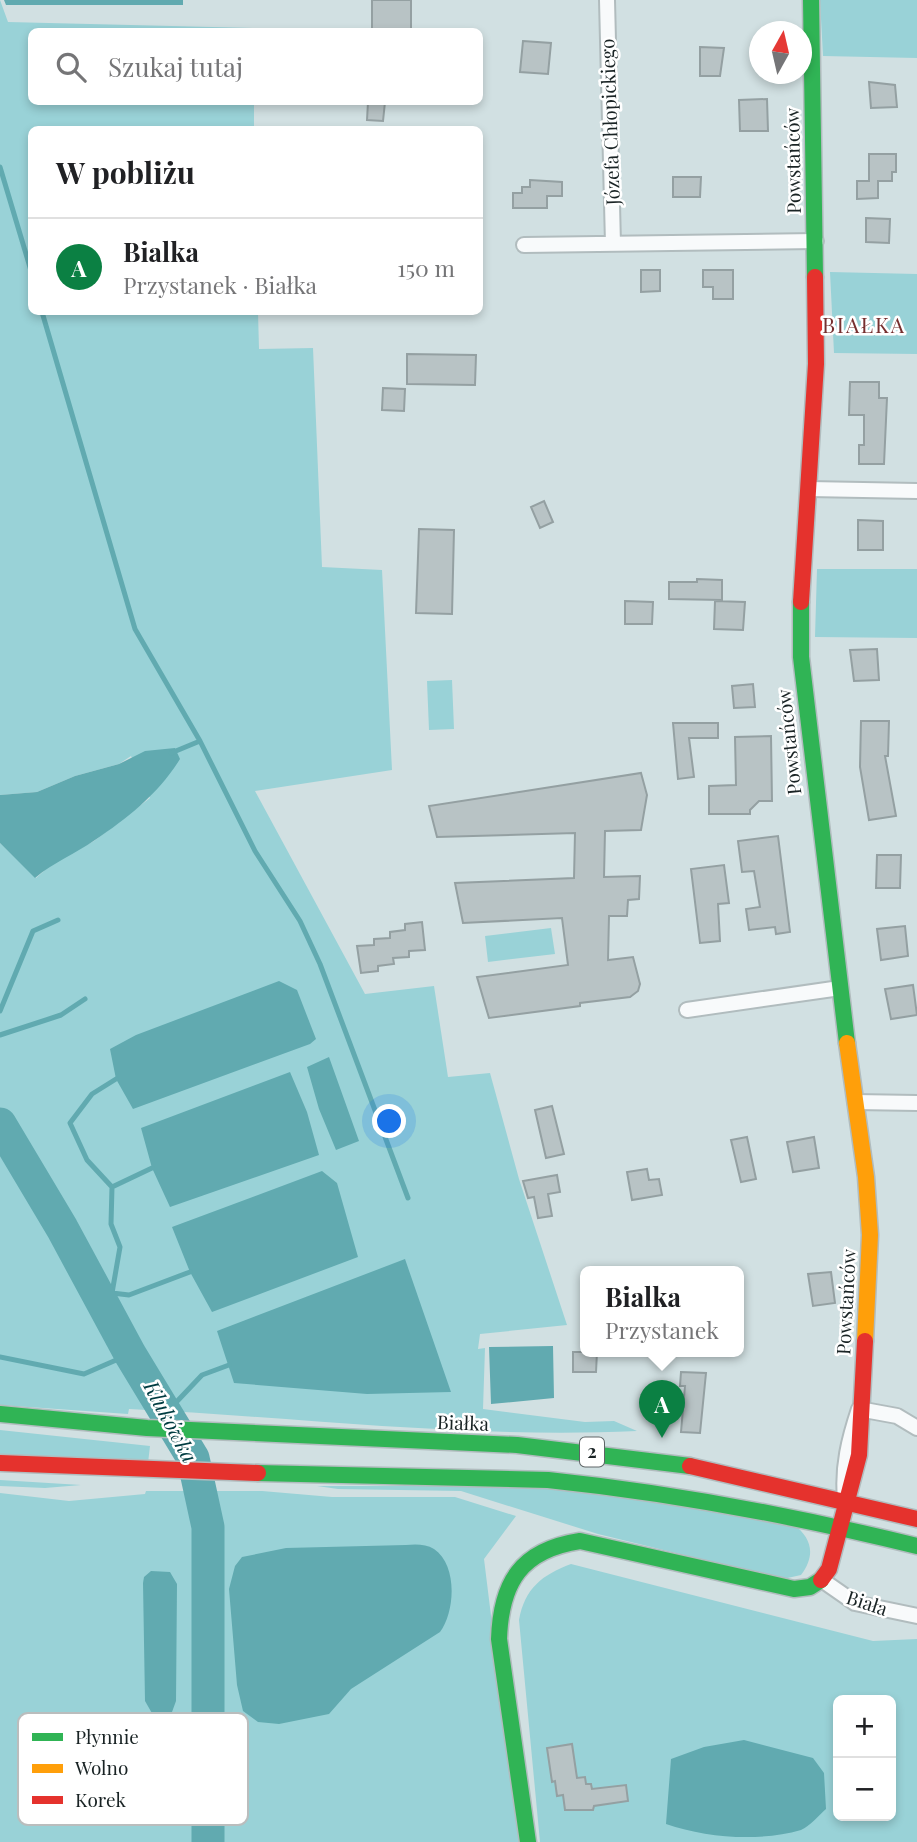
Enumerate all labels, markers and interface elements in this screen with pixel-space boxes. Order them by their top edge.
north arrow [749,21,812,84]
search box [28,28,483,105]
street label: Józefa Chłopickiego [593,38,625,207]
icon: search [52,48,90,86]
text: Szukaj tutaj [108,49,243,84]
street label: Powstańców [778,108,806,214]
text: W pobliżu [56,152,195,192]
text: Bialka [123,234,199,269]
text: A [71,252,87,283]
text: 150 m [397,252,455,283]
text: Przystanek · Białka [123,269,317,300]
district label: BIAŁKA [822,310,906,338]
street label: Powstańców [770,688,806,796]
your location [372,1104,406,1138]
street label: Powstańców [829,1248,861,1355]
popup [580,1266,744,1357]
text: Bialka [605,1279,681,1314]
text: Przystanek [605,1314,719,1345]
water label: Klukówka [138,1374,205,1467]
pin: A [639,1380,685,1438]
street label: Białka [437,1408,490,1436]
road number: 2 [580,1437,604,1466]
street label: Biała [843,1583,892,1621]
map controls [833,1695,896,1821]
button: + [833,1695,896,1758]
legend [18,1713,248,1825]
text: Płynnie [75,1723,139,1749]
text: Wolno [74,1754,128,1780]
button: − [833,1758,896,1821]
text: Korek [75,1786,127,1812]

